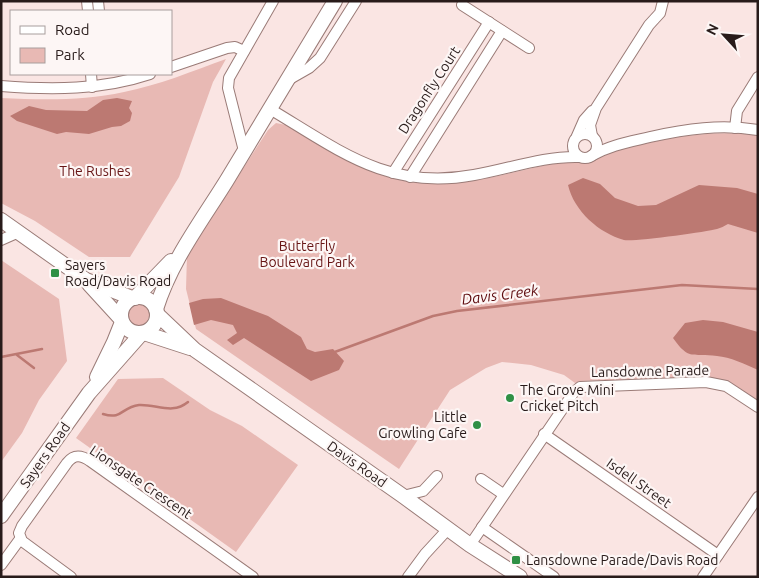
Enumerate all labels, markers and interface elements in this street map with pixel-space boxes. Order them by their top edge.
legend [10,10,172,75]
north arrow [699,10,749,60]
text: Road [55,21,90,38]
text: N [703,21,722,38]
street label: Dragonfly Court [395,43,464,137]
text: Park [55,46,85,63]
park label: The Rushes [59,163,131,179]
park label: Butterfly Boulevard Park [260,238,355,270]
place label: Sayers Road/Davis Road [65,257,171,289]
marker: Sayers Road/Davis Road [49,267,61,279]
water label: Davis Creek [461,281,540,308]
street label: Lansdowne Parade [591,362,709,380]
place label: The Grove Mini Cricket Pitch [520,382,614,414]
marker: The Grove Mini Cricket Pitch [504,392,516,404]
place label: Little Growling Cafe [378,409,467,441]
street label: Sayers Road [17,419,73,491]
marker: Little Growling Cafe [471,419,483,431]
street label: Davis Road [324,438,390,490]
street label: Lionsgate Crescent [87,442,196,522]
street label: Isdell Street [604,455,675,511]
place label: Lansdowne Parade/Davis Road [526,552,718,568]
marker: Lansdowne Parade/Davis Road [510,554,522,566]

